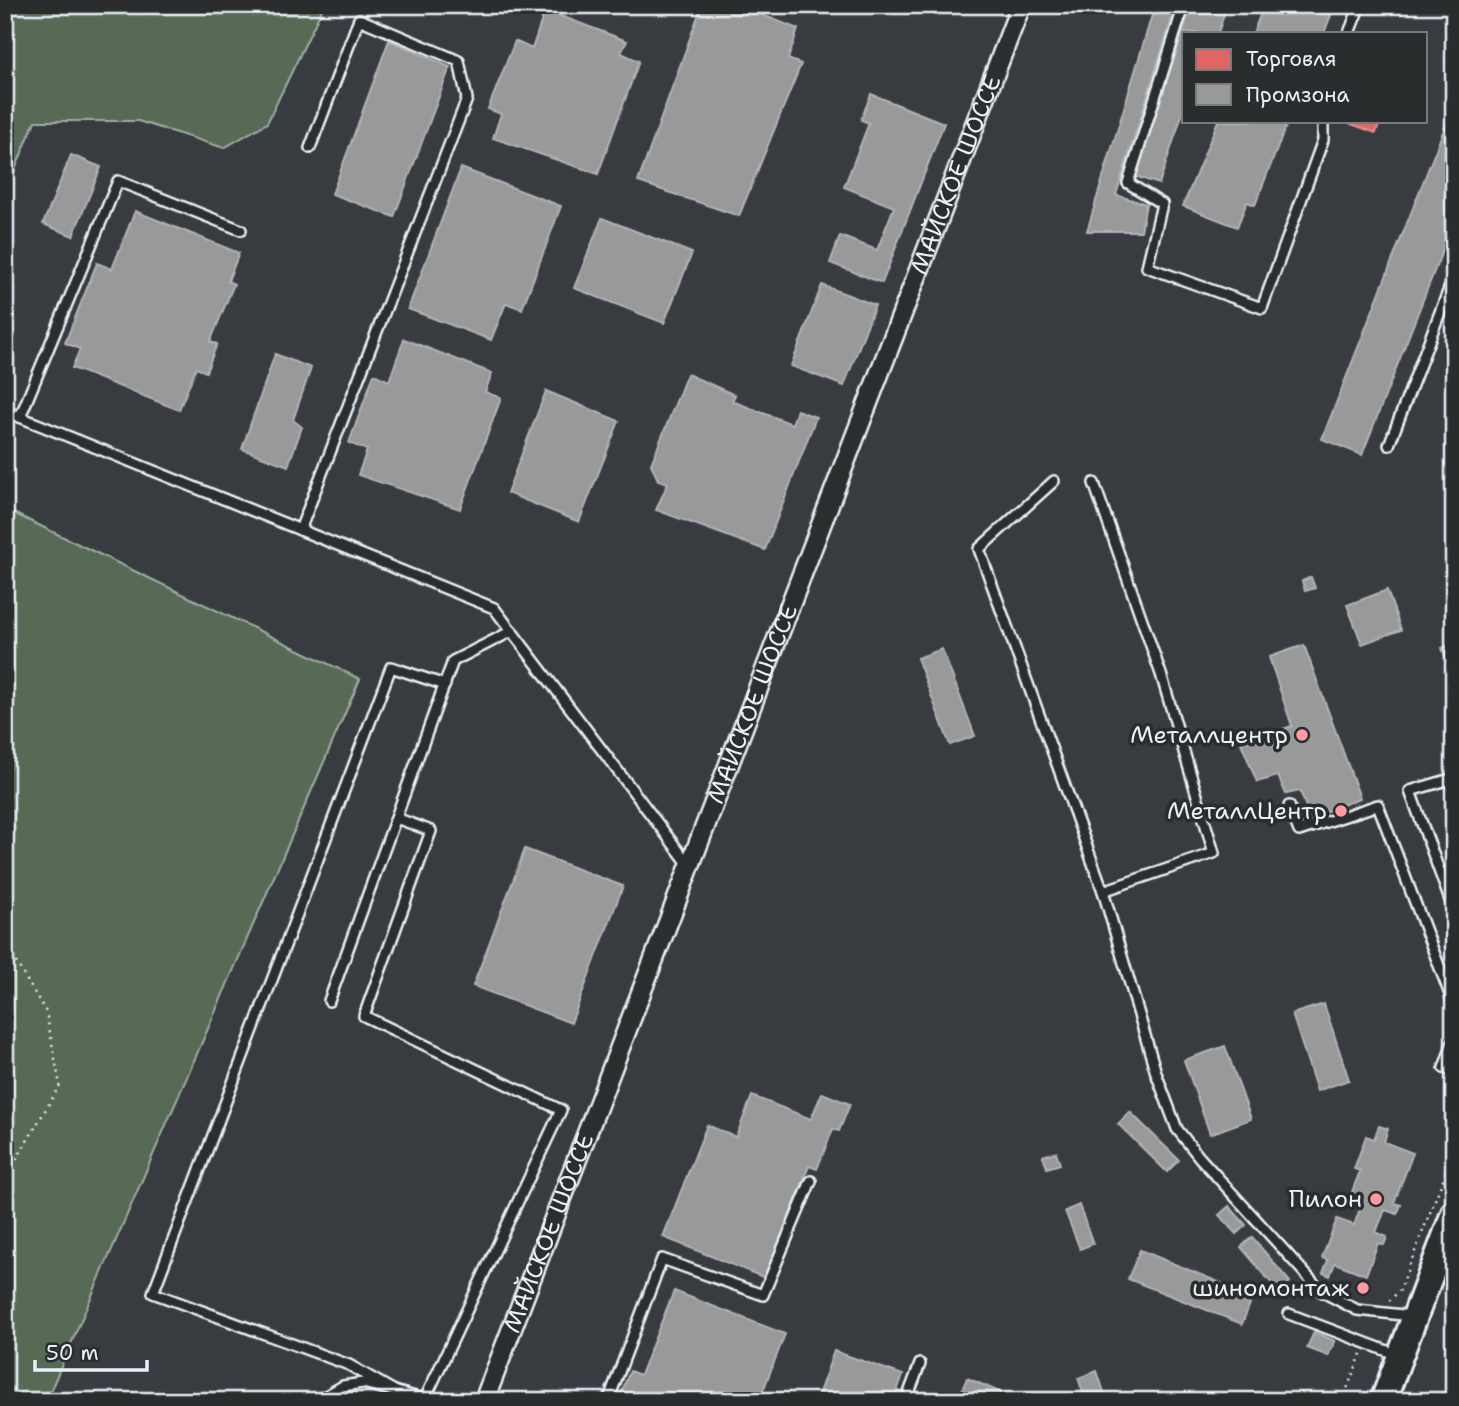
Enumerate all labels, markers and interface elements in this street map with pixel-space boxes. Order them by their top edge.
legend [1182,32,1428,122]
text: Торговля [1246,45,1336,73]
street label: МАЙСКОЕ ШОССЕ [903,70,1009,279]
text: Промзона [1246,81,1349,109]
street label: МАЙСКОЕ ШОССЕ [699,599,805,808]
place label: Металлцентр [1130,719,1288,751]
marker: Металлцентр [1294,727,1310,743]
place label: МеталлЦентр [1167,795,1327,827]
marker: МеталлЦентр [1333,803,1349,819]
street label: МАЙСКОЕ ШОССЕ [496,1129,601,1337]
place label: Пилон [1289,1183,1362,1215]
marker: Пилон [1368,1191,1384,1207]
place label: шиномонтаж [1192,1272,1349,1304]
marker: шиномонтаж [1355,1280,1371,1296]
scale bar [35,1329,147,1373]
text: 50 m [46,1339,99,1367]

